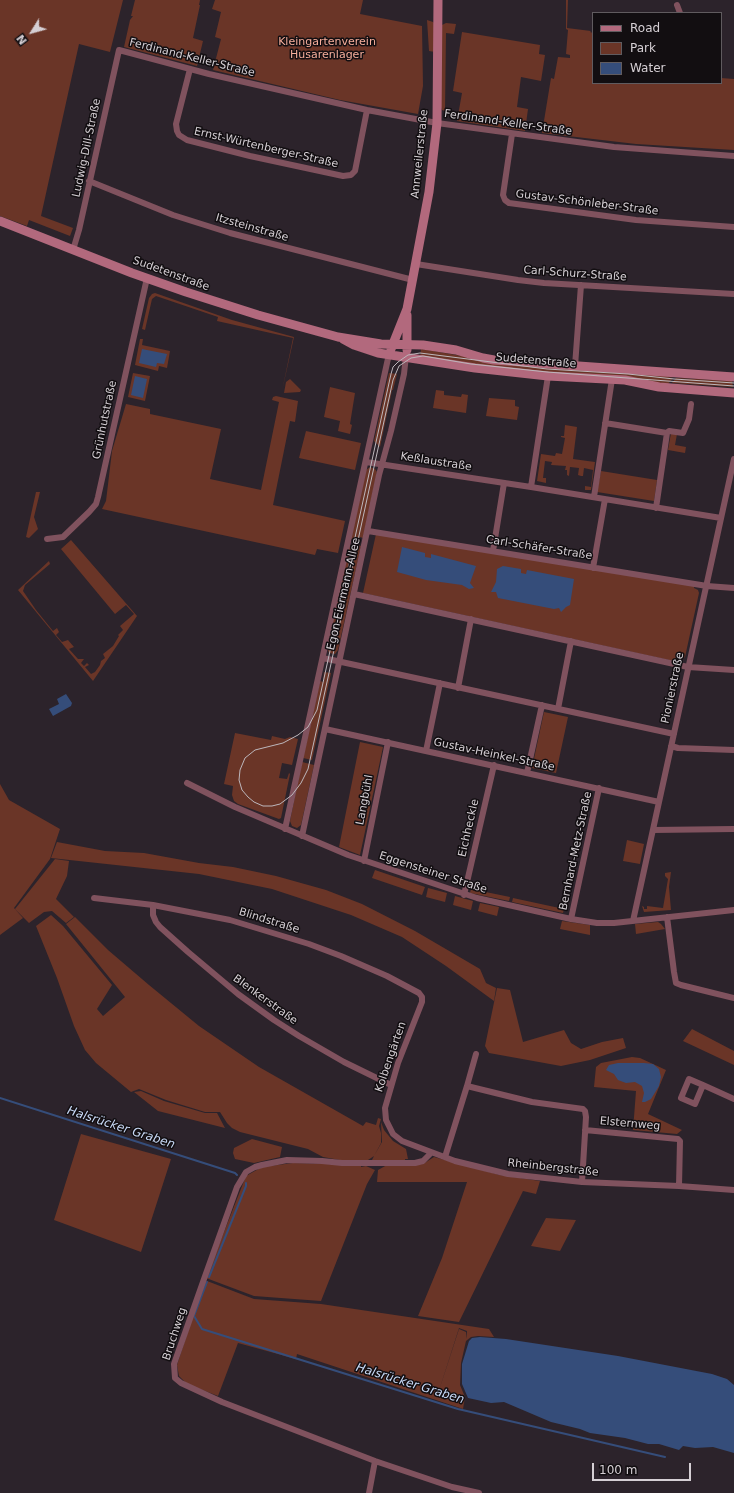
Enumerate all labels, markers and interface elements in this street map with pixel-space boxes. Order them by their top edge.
north arrow [12,12,52,52]
legend [592,12,722,84]
text: Road [630,21,660,35]
text: N [14,32,30,47]
park label: Kleingartenverein Husarenlager [278,35,376,61]
street label: Ferdinand-Keller-Straße [128,36,256,80]
text: Park [630,41,656,55]
text: Water [630,61,665,75]
street label: Ludwig-Dill-Straße [70,97,104,199]
street label: Ferdinand-Keller-Straße [443,107,573,139]
street label: Annweilerstraße [409,109,431,199]
street label: Ernst-Würtenberger-Straße [193,125,339,171]
street label: Gustav-Schönleber-Straße [515,188,659,218]
street label: Itzsteinstraße [214,211,290,245]
street label: Sudetenstraße [131,254,211,294]
street label: Carl-Schurz-Straße [523,264,627,284]
street label: Sudetenstraße [495,351,577,371]
street label: Grünhutstraße [90,379,120,461]
street label: Keßlaustraße [399,450,473,474]
street label: Carl-Schäfer-Straße [485,533,593,563]
street label: Egon-Eiermann-Allee [325,536,363,652]
street label: Pionierstraße [659,651,687,725]
street label: Gustav-Heinkel-Straße [432,736,556,774]
street label: Langbühl [354,774,376,826]
street label: Bernhard-Metz-Straße [557,790,595,912]
street label: Eichheckle [456,798,482,858]
street label: Eggensteiner Straße [377,849,489,897]
street label: Blindstraße [237,906,301,936]
street label: Blenkerstraße [230,972,300,1028]
street label: Kolbengärten [373,1020,409,1094]
water label: Halsrücker Graben [65,1104,177,1152]
street label: Elsternweg [599,1115,661,1133]
street label: Rheinbergstraße [507,1157,599,1179]
street label: Bruchweg [160,1306,190,1362]
water label: Halsrücker Graben [354,1361,466,1407]
scale bar [594,1455,693,1481]
text: 100 m [599,1463,637,1477]

